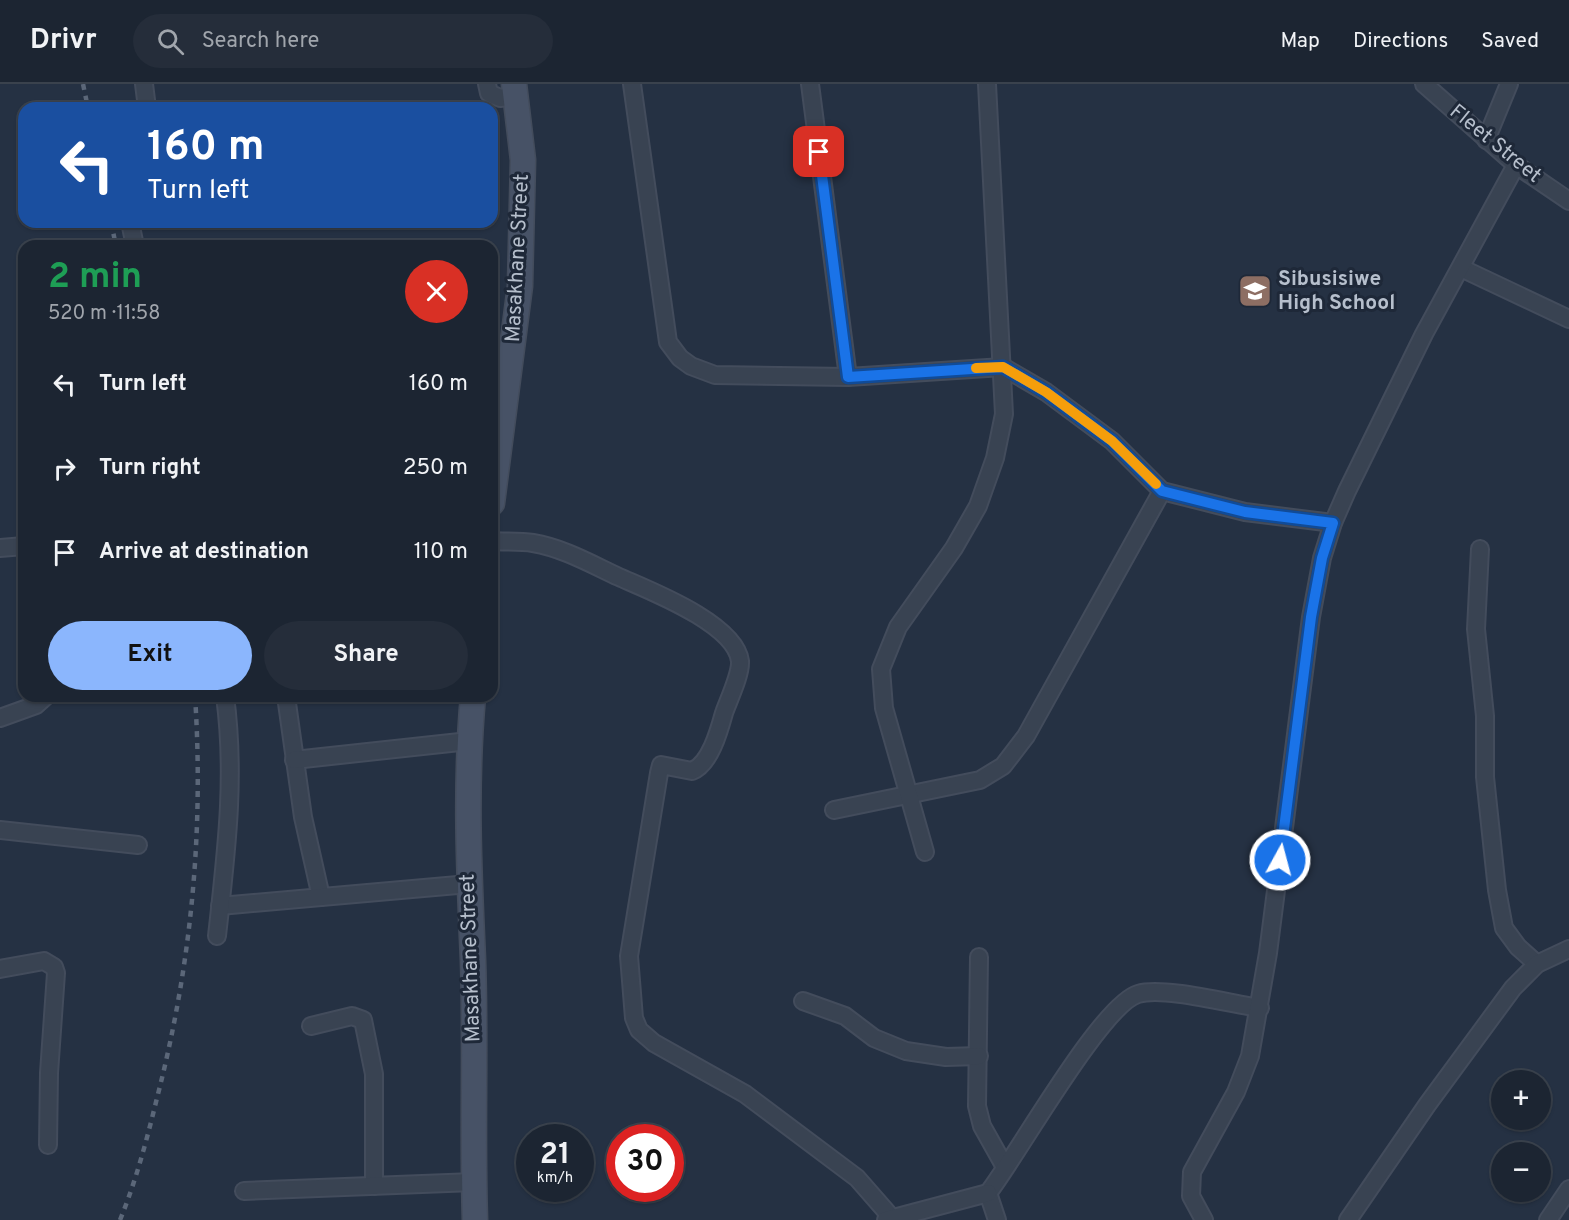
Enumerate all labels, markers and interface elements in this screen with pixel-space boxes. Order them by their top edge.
search box [133,14,553,68]
text: Drivr [30,23,97,59]
icon: search [154,25,187,58]
text: Search here [202,28,319,55]
text: Map [1280,28,1320,55]
text: Directions [1353,28,1448,55]
text: Saved [1481,28,1539,55]
street label: Fleet Street [1443,99,1547,189]
text: 160 m [147,122,265,175]
icon: left [48,126,126,204]
pin [793,126,844,177]
icon: arrive [802,135,835,168]
street label: Masakhane Street [500,173,536,343]
text: Turn left [147,174,249,208]
text: 2 min [48,255,142,301]
button: close [405,260,468,323]
place label: Sibusisiwe High School [1278,266,1395,317]
school or university icon: Sibusisiwe High School [1237,273,1273,309]
text: 520 m · 11:58 [48,301,161,327]
icon: left [48,368,81,401]
text: Turn left [99,371,187,398]
text: 160 m [409,371,468,398]
icon: right [48,452,81,485]
text: Turn right [99,455,201,482]
text: 250 m [403,455,468,482]
icon: arrive [48,536,81,569]
text: Arrive at destination [99,539,309,566]
text: 110 m [414,539,468,566]
button: Exit [48,621,252,690]
button: Share [264,621,468,690]
position arrow [1248,828,1312,892]
street label: Masakhane Street [455,873,487,1043]
map controls [1491,1070,1551,1202]
button: + [1491,1070,1551,1130]
speed limit sign: 30 [606,1124,684,1202]
text: 21 [540,1137,570,1174]
button: − [1491,1142,1551,1202]
text: km/h [537,1169,573,1188]

